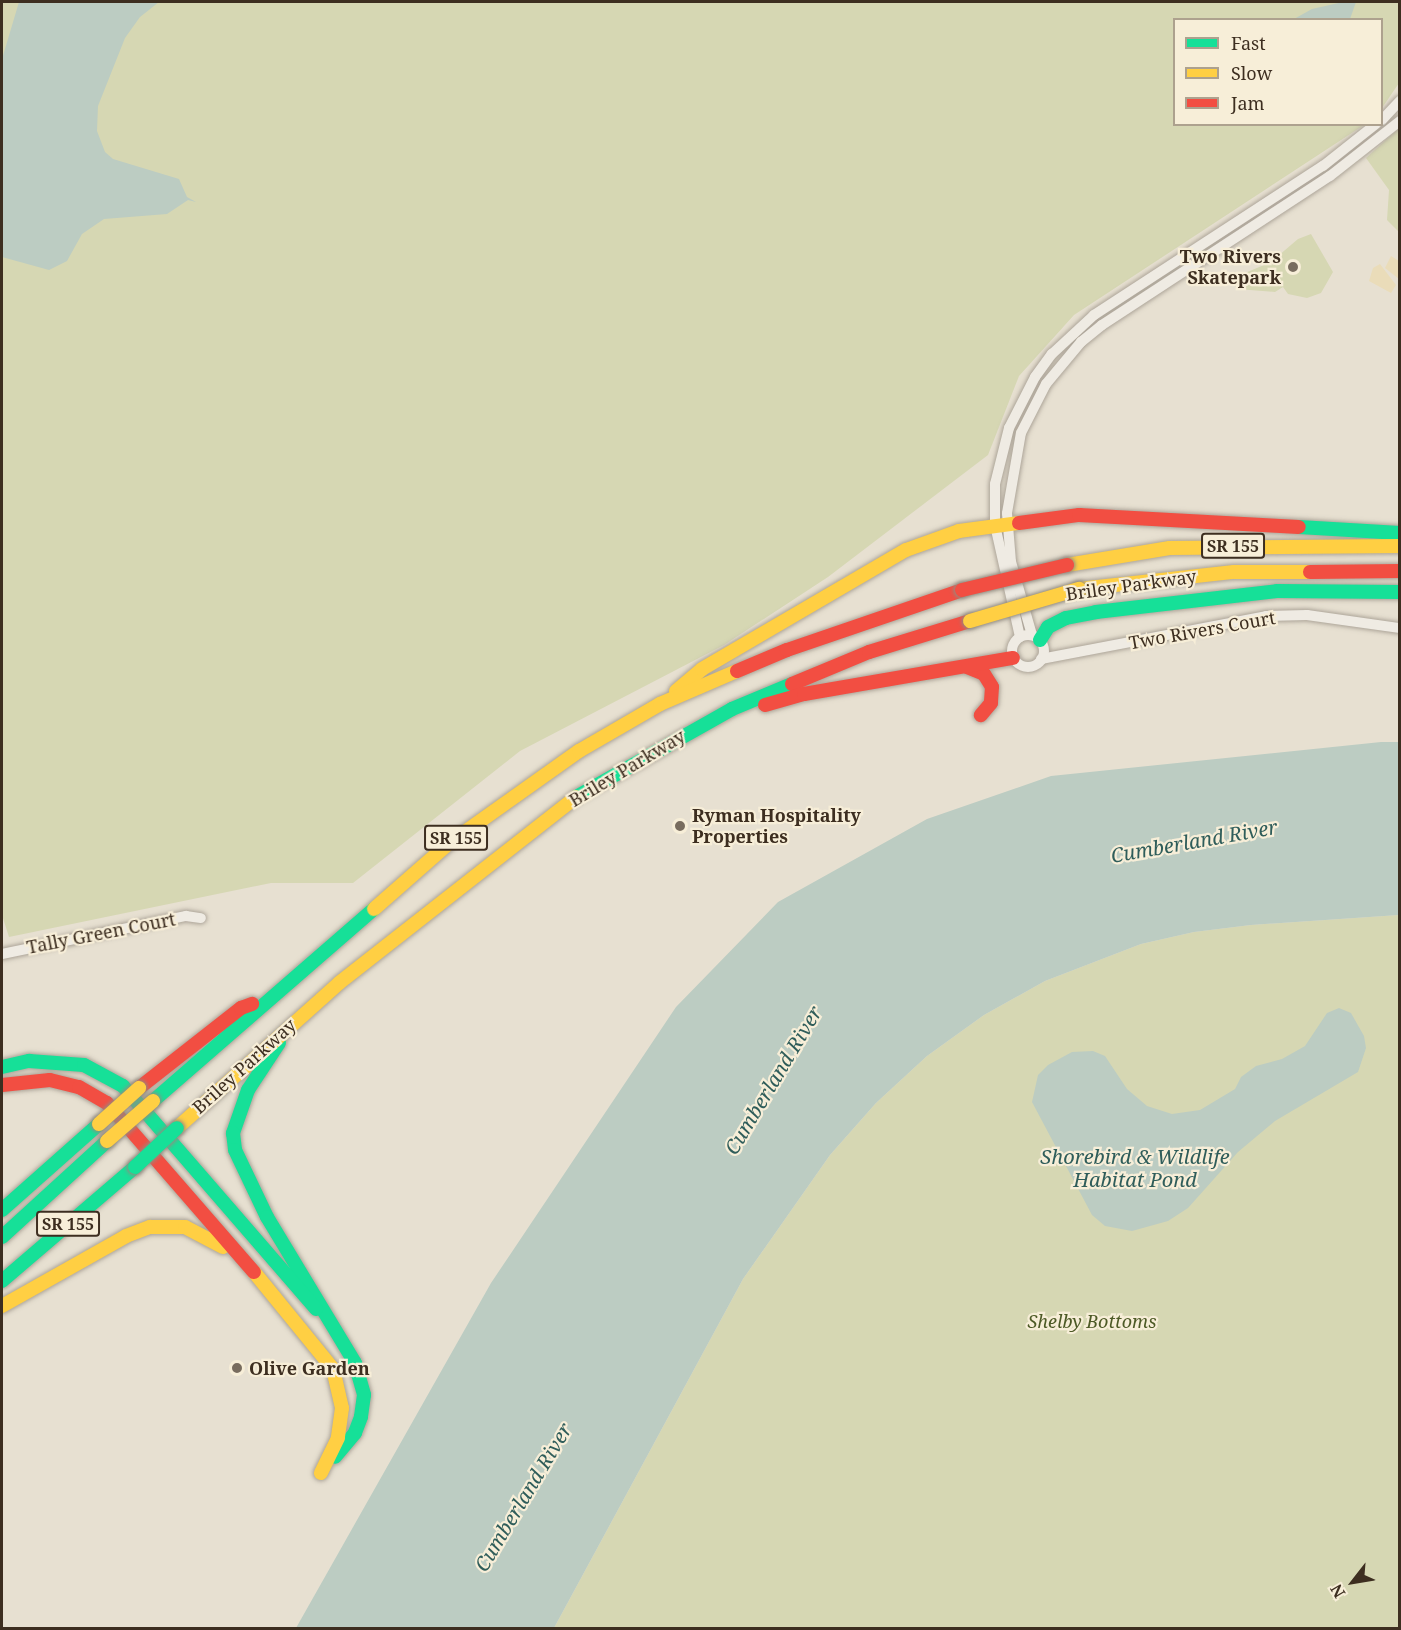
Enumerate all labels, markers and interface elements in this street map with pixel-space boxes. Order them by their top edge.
legend [1173,18,1383,126]
text: Fast [1231,31,1266,55]
text: Slow [1231,61,1272,85]
text: Jam [1231,91,1265,115]
place label: Two Rivers Skatepark [1180,246,1281,288]
marker: Two Rivers Skatepark [1286,260,1300,274]
road number: SR 155 [1200,533,1266,559]
street label: Briley Parkway [1064,565,1198,605]
street label: Two Rivers Court [1127,606,1277,654]
street label: Briley Parkway [565,725,689,811]
place label: Ryman Hospitality Properties [692,805,861,848]
water label: Cumberland River [1109,815,1279,867]
marker: Ryman Hospitality Properties [673,819,687,833]
road number: SR 155 [423,825,489,851]
street label: Tally Green Court [25,908,177,958]
water label: Cumberland River [719,1002,827,1158]
street label: Briley Parkway [188,1014,300,1118]
water label: Shorebird & Wildlife Habitat Pond [1040,1145,1230,1192]
road number: SR 155 [35,1211,101,1237]
park label: Shelby Bottoms [1027,1310,1157,1332]
place label: Olive Garden [249,1357,370,1379]
marker: Olive Garden [230,1361,244,1375]
water label: Cumberland River [469,1419,577,1575]
north arrow [1323,1552,1383,1612]
text: N [1325,1580,1350,1602]

